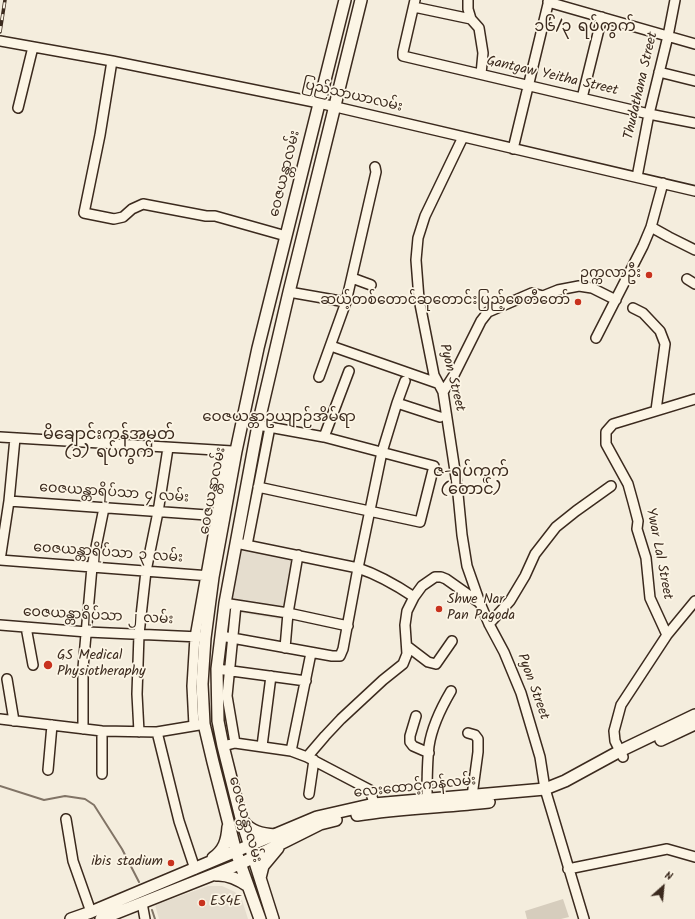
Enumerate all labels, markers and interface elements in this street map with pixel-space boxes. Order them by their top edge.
district label: ၁၆/၃ ရပ်ကွက် [534,18,636,38]
street label: Thudathana Street [621,31,663,141]
street label: Gantgaw Yeitha Street [485,54,619,100]
street label: ပြည်သာယာလမ်း [300,77,404,117]
street label: ဝေဇယန္တာလမ်း [267,129,305,219]
place label: ဥက္ကလာဦး [580,267,641,283]
marker: ဥက္ကလာဦး [644,270,654,280]
place label: ဆယ့်တစ်တောင်ဆုတောင်းပြည့်စေတီတော် [320,294,570,310]
marker: ဆယ့်တစ်တောင်ဆုတောင်းပြည့်စေတီတော် [573,297,583,307]
street label: Pyon Street [434,342,468,414]
district label: ဝေဇယန္တာဥယျာဉ်အိမ်ရာ [202,409,356,427]
district label: မိချောင်းကန်အမှတ် (၁) ရပ်ကွက် [43,426,175,464]
street label: ဝေဇယန္တာလမ်း [197,446,231,536]
district label: ဇ-ရပ်ကွက် (တောင်) [433,463,509,501]
street label: ဝေဇယန္တာရိပ်သာ ၄ လမ်း [39,480,189,508]
street label: Ywar Lal Street [641,507,675,601]
street label: ဝေဇယန္တာရိပ်သာ ၃ လမ်း [33,540,183,568]
place label: Shwe Nar Pan Pagoda [447,593,515,626]
marker: Shwe Nar Pan Pagoda [434,604,444,614]
street label: ဝေဇယန္တာရိပ်သာ ၂ လမ်း [22,605,174,629]
place label: GS Medical Physiotheraphy [57,649,145,682]
street label: Pyon Street [512,652,552,722]
marker: GS Medical Physiotheraphy [42,659,54,671]
street label: လေးထောင့်ကန်လမ်း [353,773,477,803]
street label: ဝေဇယန္တာလမ်း [224,775,264,865]
place label: ibis stadium [91,855,163,871]
marker: ibis stadium [166,858,176,868]
north arrow [643,867,683,907]
text: N [661,867,676,886]
place label: ES4E [210,895,242,911]
marker: ES4E [197,898,207,908]

